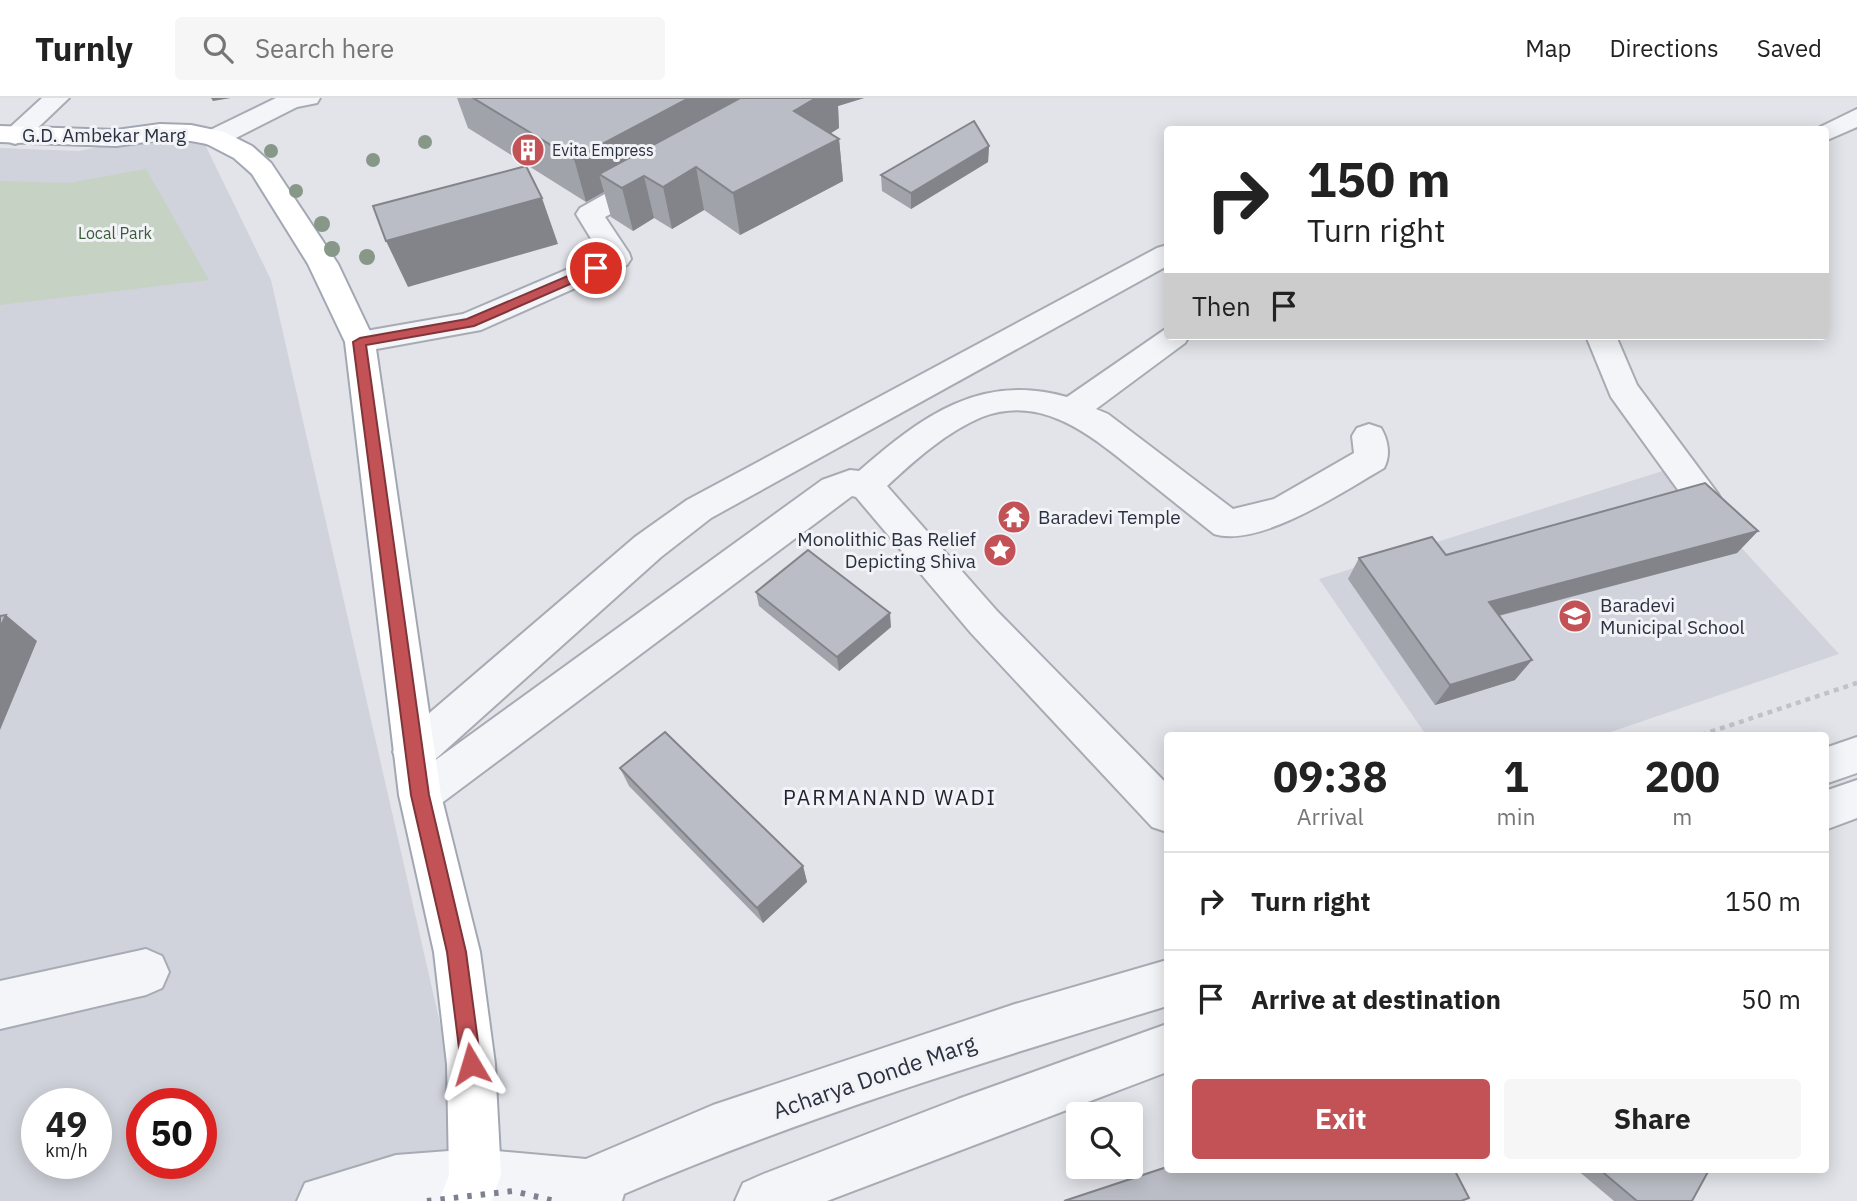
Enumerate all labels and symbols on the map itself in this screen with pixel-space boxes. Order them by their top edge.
street label: G.D. Ambekar Marg [22,123,186,147]
building icon: Evita Empress [509,131,547,169]
place label: Evita Empress [552,140,654,160]
park label: Local Park [78,223,153,243]
pin [566,238,626,298]
temple icon: Baradevi Temple [995,498,1033,536]
place label: Baradevi Temple [1038,505,1181,529]
place label: Monolithic Bas Relief Depicting Shiva [797,527,976,573]
place icon: Monolithic Bas Relief Depicting Shiva [981,531,1019,569]
place label: Baradevi Municipal School [1600,593,1745,639]
school or university icon: Baradevi Municipal School [1556,597,1594,635]
district label: PARMANAND WADI [783,783,997,811]
position arrow [434,1027,508,1101]
street label: Acharya Donde Marg [768,1027,980,1125]
speed limit sign: 50 [126,1088,217,1179]

